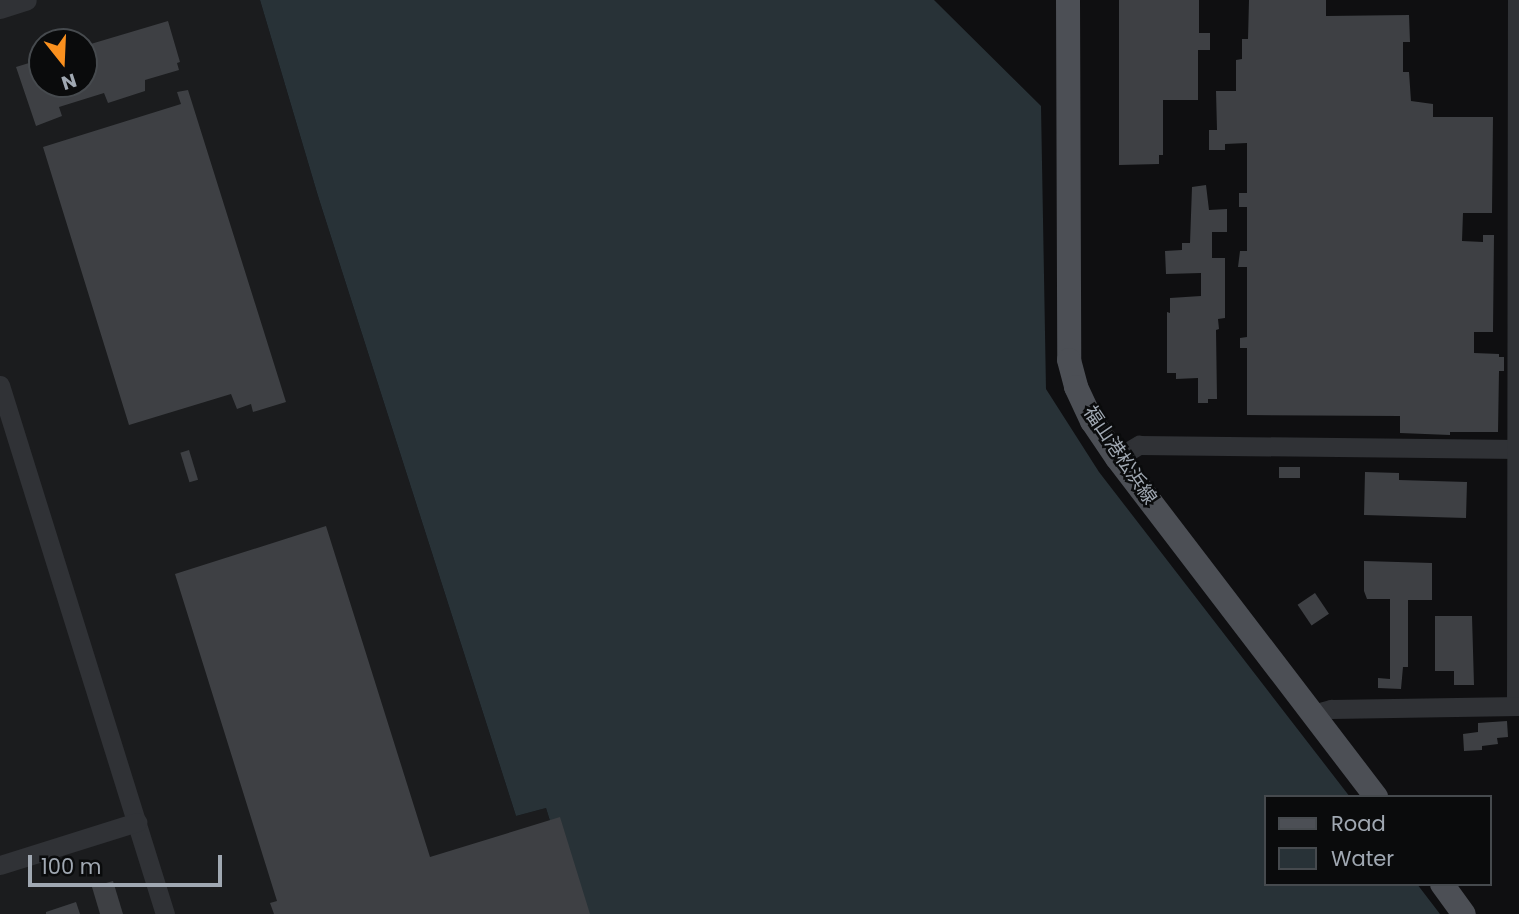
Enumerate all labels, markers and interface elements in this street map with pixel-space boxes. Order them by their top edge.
north arrow [28,28,98,98]
text: N [58,66,80,97]
street label: 福山港松浜線 [1079,401,1161,509]
legend [1264,795,1491,886]
text: Road [1331,809,1386,838]
scale bar [32,841,226,885]
text: Water [1331,844,1394,873]
text: 100 m [41,852,101,881]

